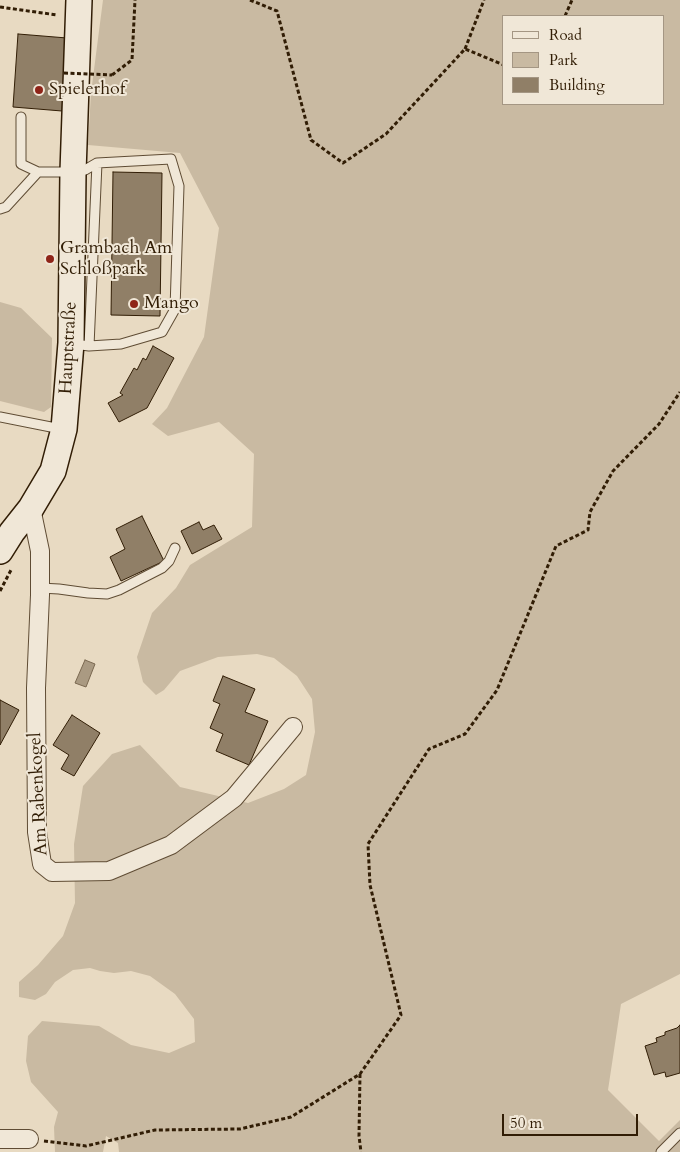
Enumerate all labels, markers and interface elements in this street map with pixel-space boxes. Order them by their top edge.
legend [502,15,665,105]
text: Road [549,25,582,45]
text: Park [549,50,578,70]
text: Building [549,75,605,95]
place label: Spielerhof [49,79,125,101]
marker: Spielerhof [33,84,45,96]
place label: Grambach Am Schloßpark [60,238,172,280]
marker: Grambach Am Schloßpark [44,253,56,265]
place label: Mango [144,293,199,315]
marker: Mango [128,298,140,310]
street label: Hauptstraße [56,301,82,395]
street label: Am Rabenkogel [25,732,53,856]
scale bar [505,1104,641,1136]
text: 50 m [510,1113,542,1133]

